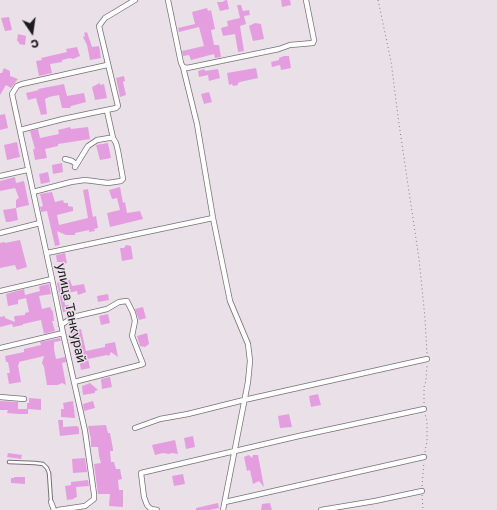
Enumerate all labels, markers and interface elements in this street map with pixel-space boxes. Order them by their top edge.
north arrow [12,12,52,52]
text: С [30,37,40,51]
street label: улица Танкурай [53,262,89,364]

